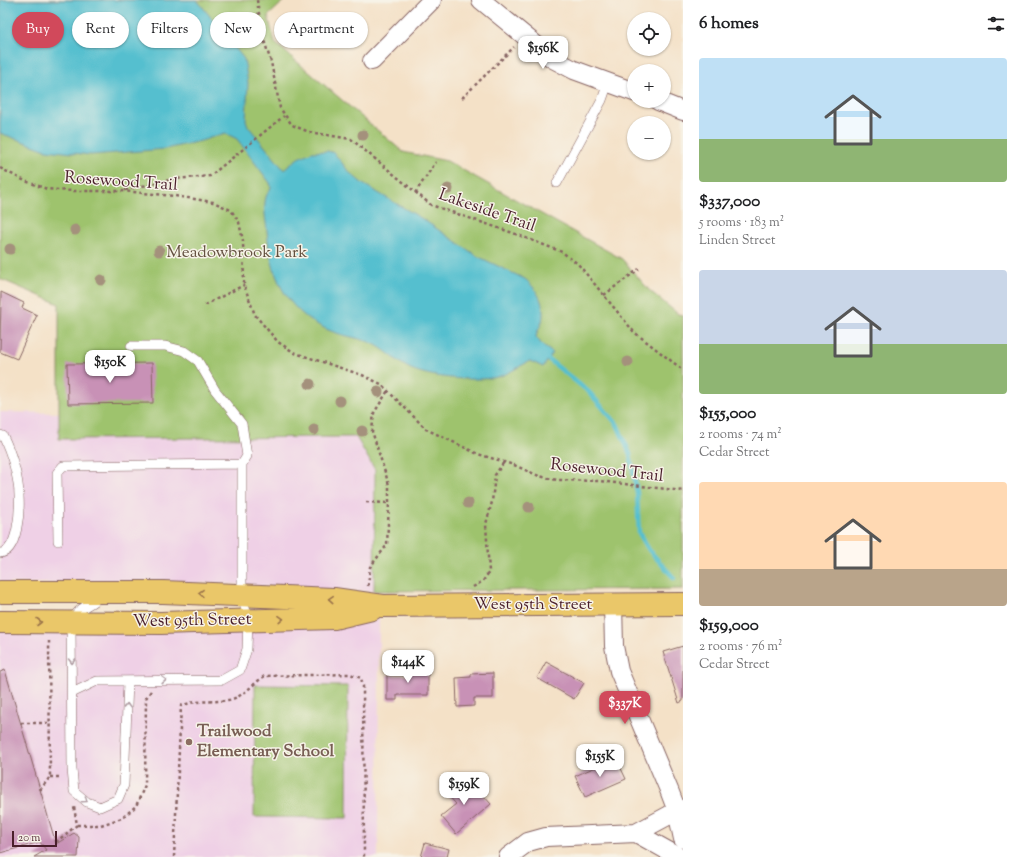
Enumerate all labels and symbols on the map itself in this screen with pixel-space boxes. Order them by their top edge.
pin: $156K [515,36,571,70]
street label: Rosewood Trail [63,166,179,198]
street label: Lakeside Trail [435,183,539,239]
park label: Meadowbrook Park [166,241,308,265]
pin: $150K [82,350,138,384]
street label: Rosewood Trail [549,453,665,489]
one-way arrow [198,589,204,597]
street label: West 95th Street [474,593,593,617]
one-way arrow [328,594,334,603]
street label: West 95th Street [132,608,252,634]
one-way arrow [278,615,284,623]
one-way arrow [36,618,42,626]
pin: $144K [380,650,436,684]
one-way arrow [67,658,76,664]
one-way arrow [161,676,167,685]
pin: $337K [597,691,653,725]
one-way arrow [123,703,132,710]
place label: Trailwood Elementary School [197,720,334,764]
marker: Trailwood Elementary School [184,737,194,747]
pin: $155K [572,744,628,778]
pin: $159K [436,772,492,806]
one-way arrow [81,795,88,802]
scale bar [12,829,57,848]

